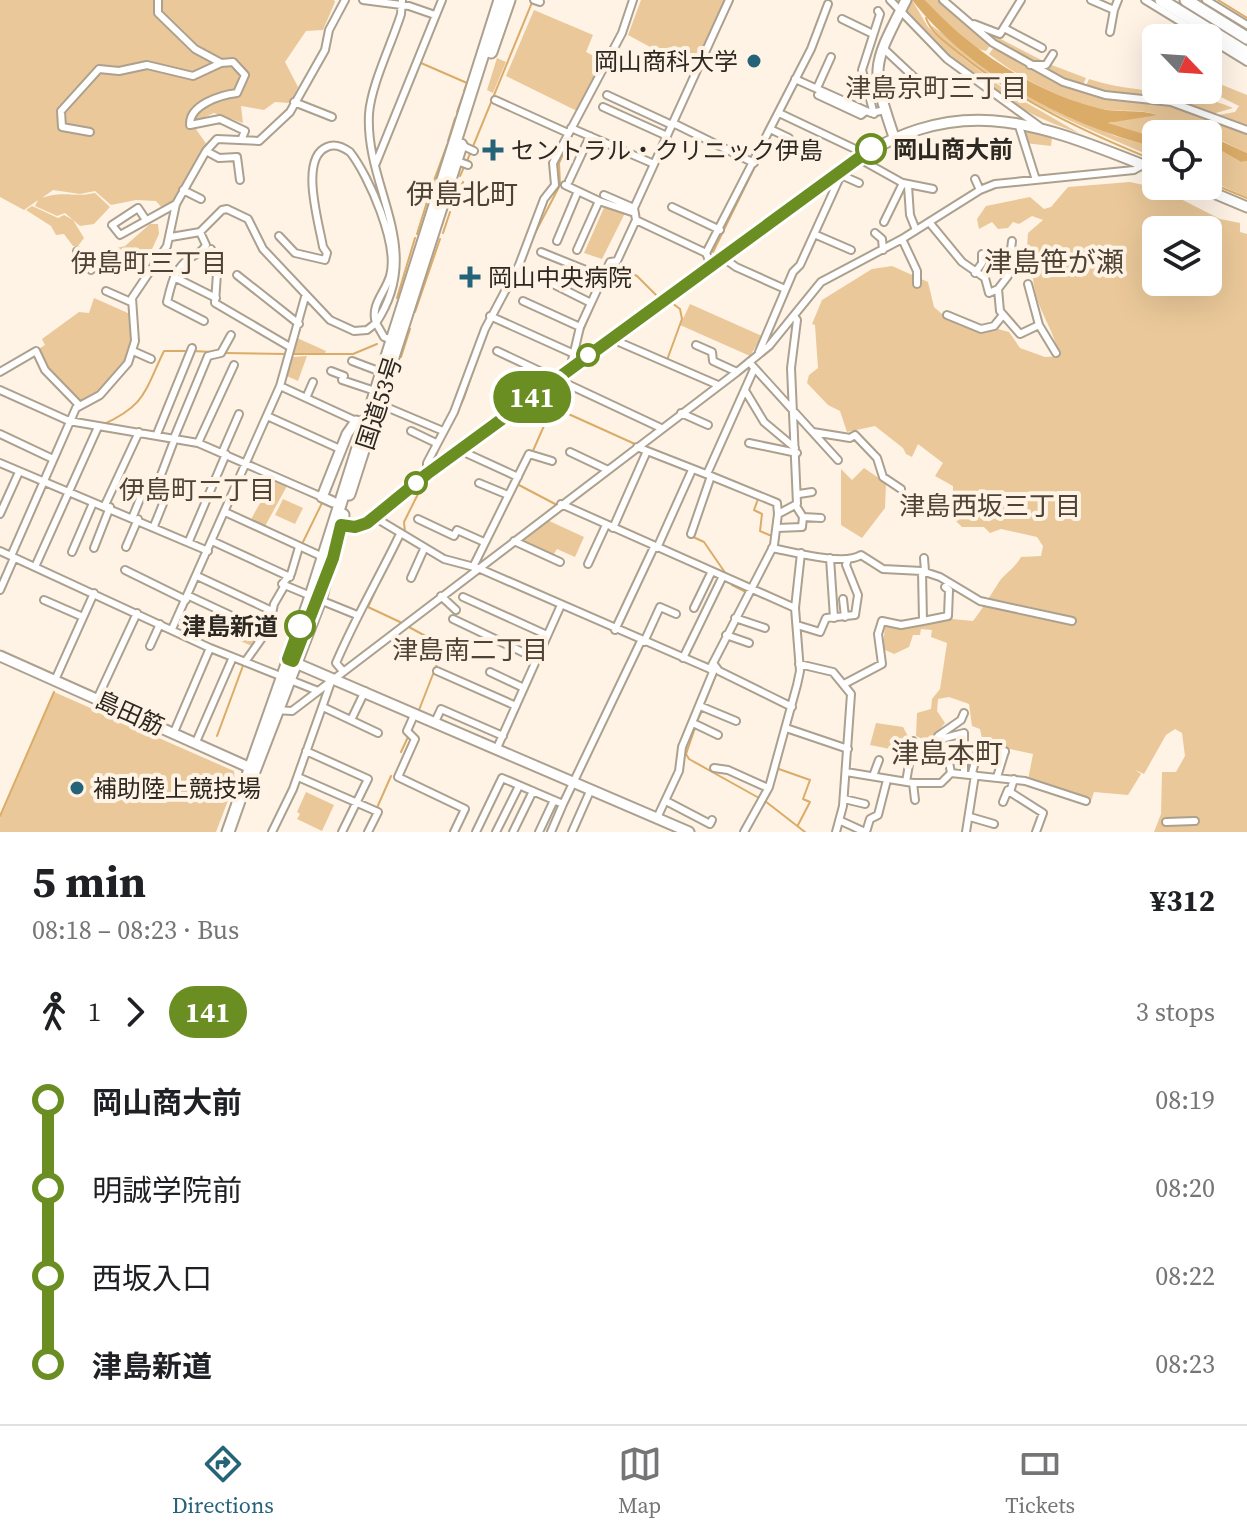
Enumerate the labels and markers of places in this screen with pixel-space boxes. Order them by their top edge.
place label: 岡山商科大学 [594,45,738,78]
marker: 岡山商科大学 [745,52,763,70]
place label: 岡山商大前 [893,133,1013,166]
place label: セントラル・クリニック伊島 [511,134,823,167]
marker: 岡山商大前 [856,134,886,164]
marker: セントラル・クリニック伊島 [482,139,504,161]
place label: 岡山中央病院 [488,261,632,294]
marker: 岡山中央病院 [459,266,481,288]
unlabelled marker [577,344,599,366]
unlabelled marker [405,472,427,494]
place label: 津島新道 [182,610,278,643]
marker: 津島新道 [285,611,315,641]
place label: 補助陸上競技場 [93,772,261,805]
marker: 補助陸上競技場 [68,779,86,797]

